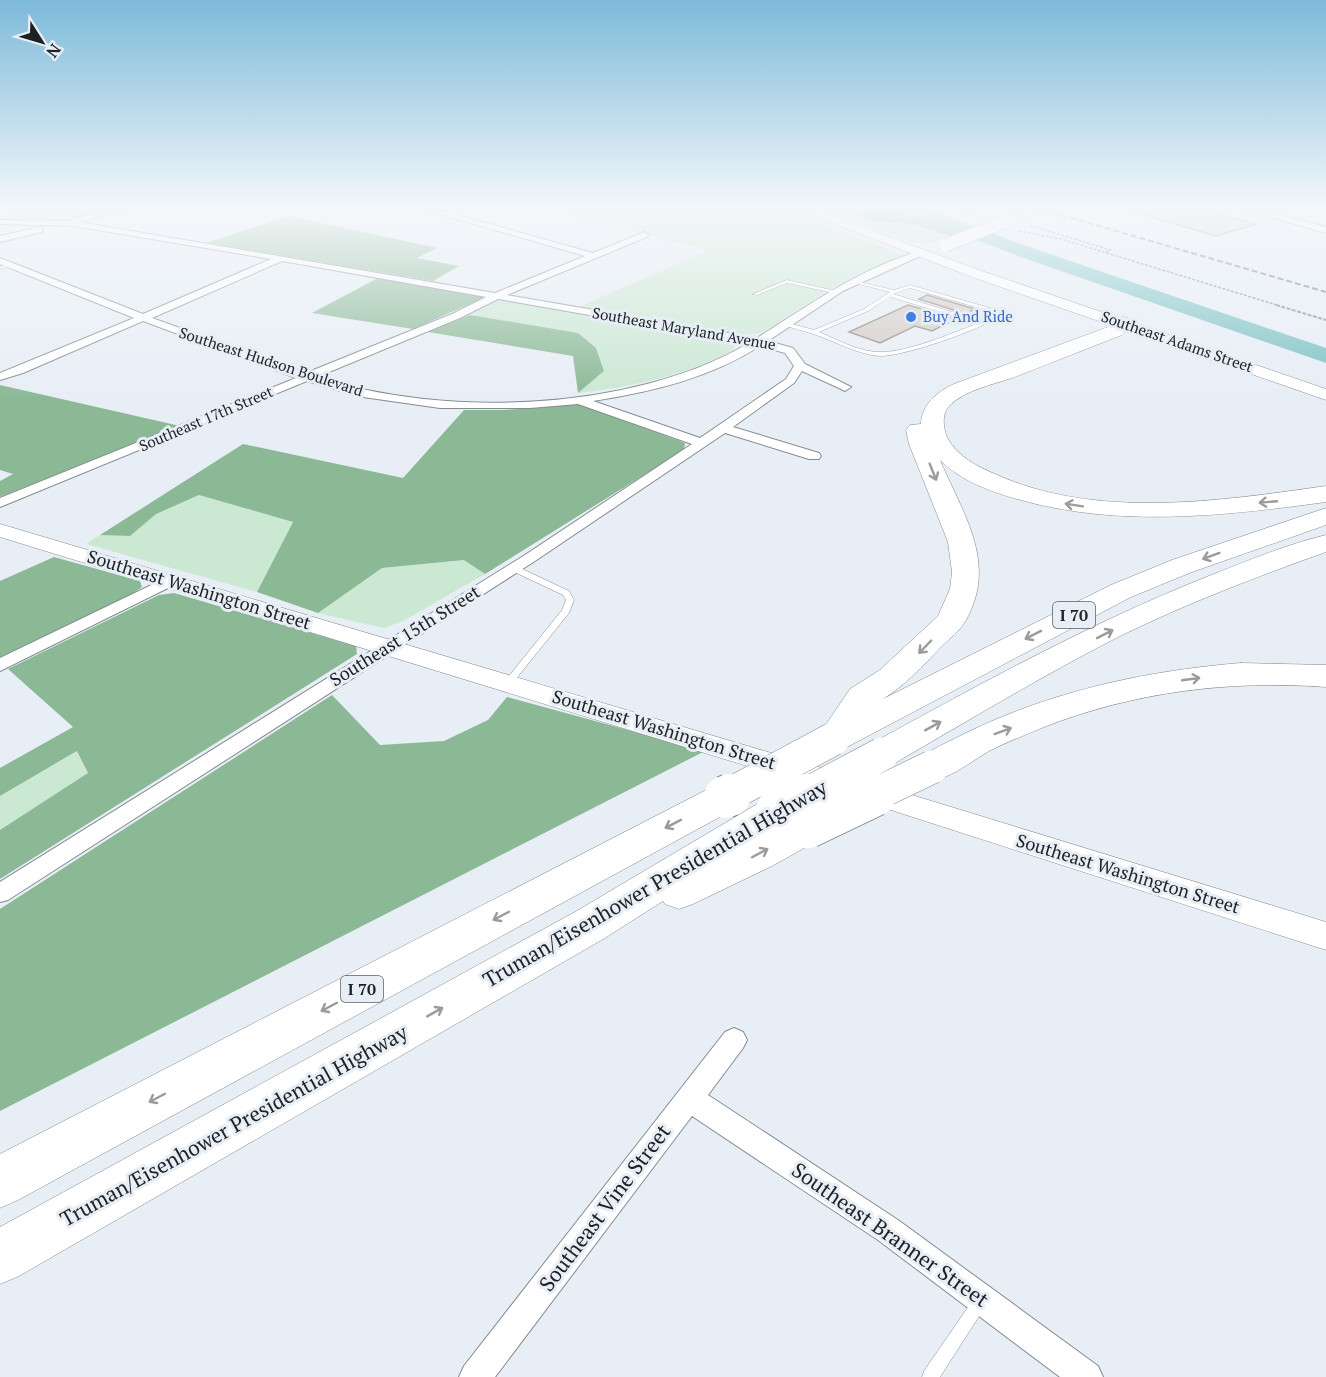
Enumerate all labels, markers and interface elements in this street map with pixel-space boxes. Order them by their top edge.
north arrow [12,12,72,72]
text: N [42,40,66,62]
street label: Southeast Maryland Avenue [591,302,778,354]
place label: Buy And Ride [923,306,1013,326]
street label: Southeast Adams Street [1099,306,1256,377]
marker: Buy And Ride [904,310,918,324]
street label: Southeast Hudson Boulevard [177,322,366,400]
street label: Southeast 17th Street [136,381,276,455]
one-way arrow [928,462,939,481]
one-way arrow [1259,497,1278,508]
one-way arrow [1064,499,1084,510]
street label: Southeast Washington Street [85,544,314,635]
one-way arrow [1202,551,1221,562]
street label: Southeast 15th Street [325,579,484,691]
road number: I 70 [1053,602,1095,628]
one-way arrow [1095,627,1113,639]
one-way arrow [1025,630,1043,642]
one-way arrow [918,640,932,655]
one-way arrow [1180,673,1200,684]
street label: Southeast Washington Street [550,684,779,775]
one-way arrow [924,720,941,732]
one-way arrow [994,725,1012,736]
street label: Truman/Eisenhower Presidential Highway [477,773,832,993]
one-way arrow [665,819,683,830]
street label: Southeast Washington Street [1014,828,1243,919]
one-way arrow [751,847,768,859]
one-way arrow [492,910,510,922]
road number: I 70 [341,976,383,1002]
one-way arrow [321,1001,338,1013]
one-way arrow [426,1006,444,1017]
street label: Truman/Eisenhower Presidential Highway [55,1017,412,1233]
one-way arrow [148,1093,166,1105]
street label: Southeast Vine Street [532,1118,676,1297]
street label: Southeast Branner Street [786,1155,995,1313]

